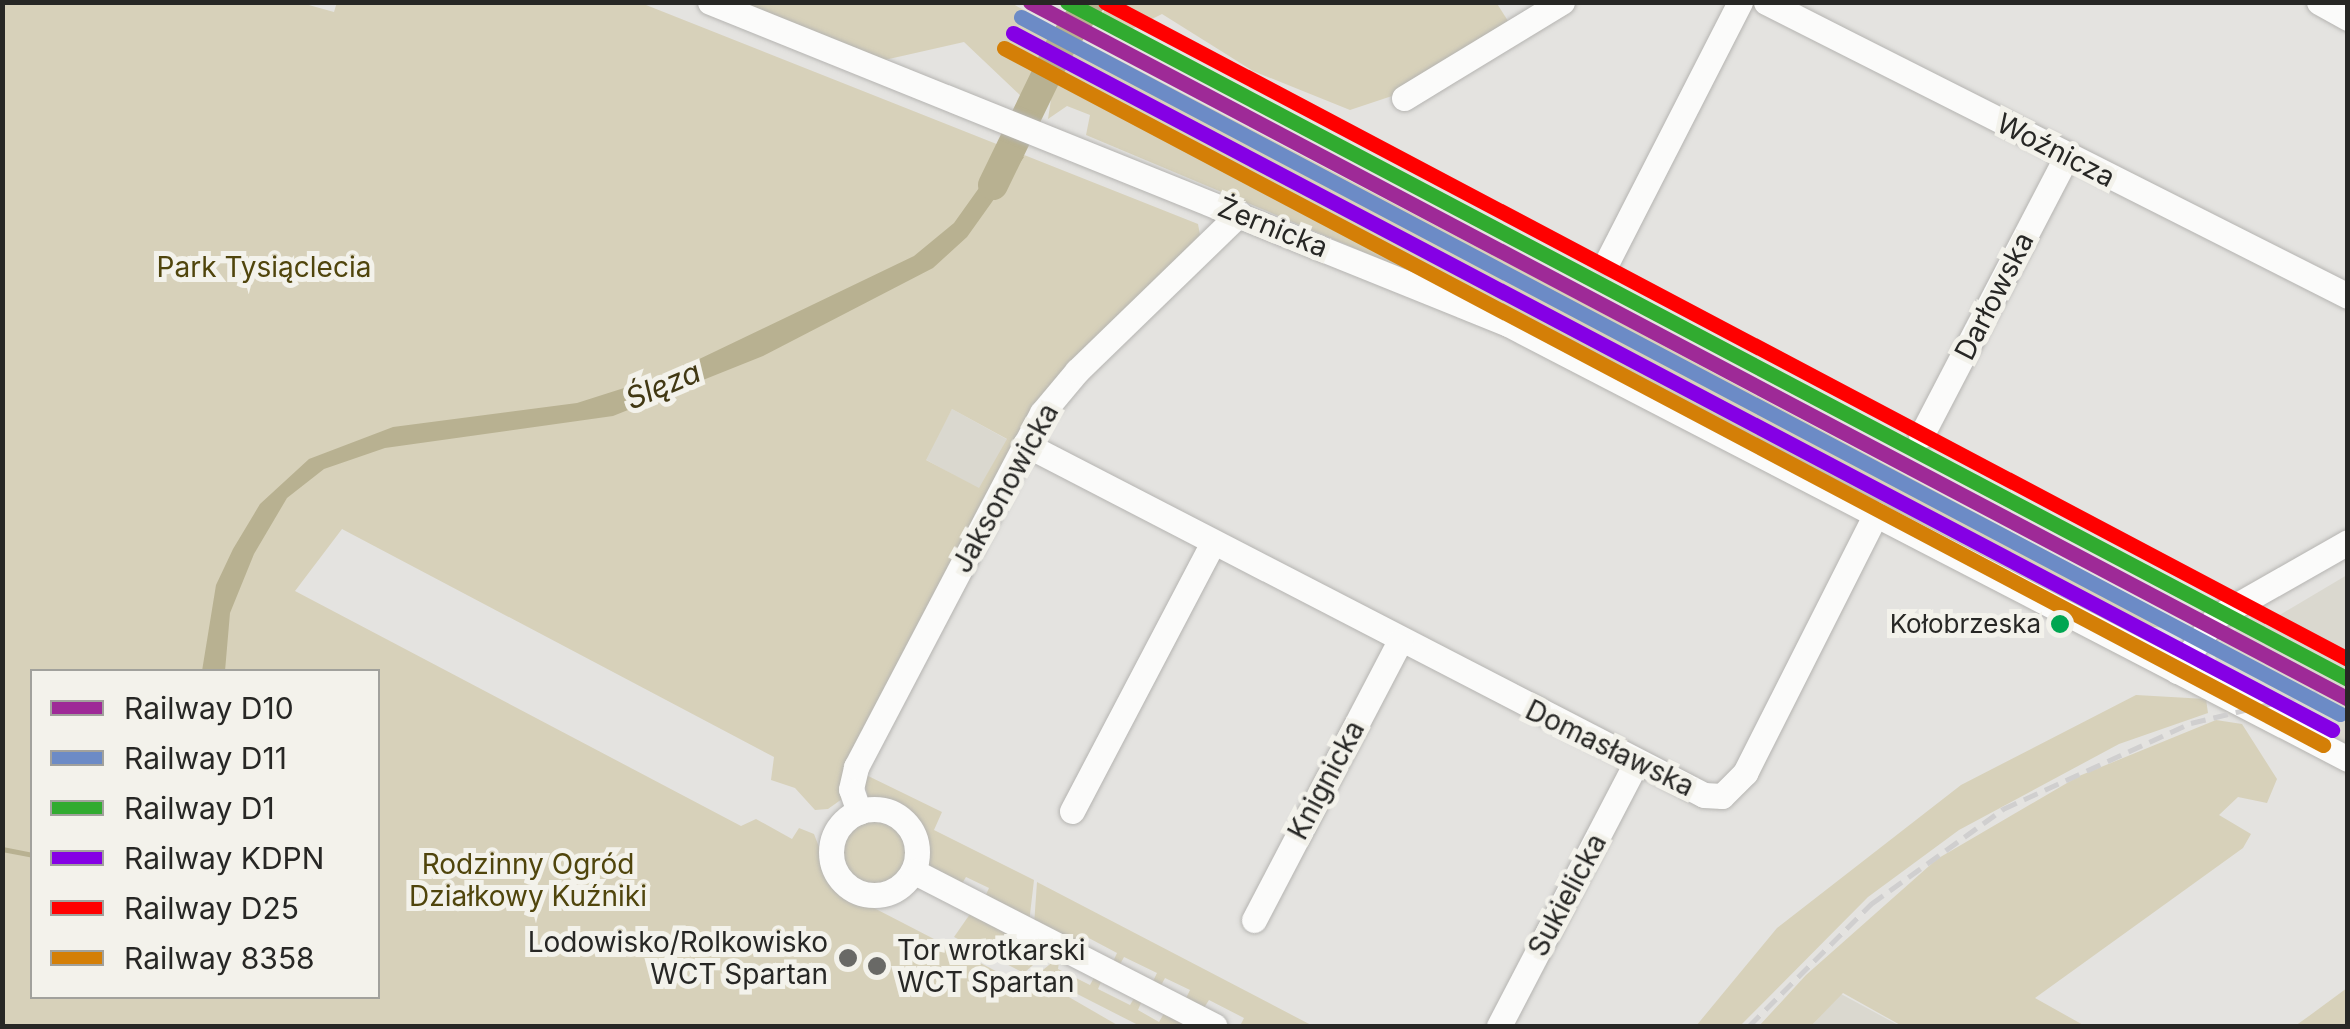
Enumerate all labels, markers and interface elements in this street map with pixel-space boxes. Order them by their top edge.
street label: Woźnicza [1991,106,2121,194]
street label: Żernicka [1213,190,1333,264]
street label: Darłowska [1948,227,2040,365]
park label: Park Tysiąclecia [157,250,371,284]
water label: Ślęza [620,353,706,417]
street label: Jaksonowicka [945,398,1065,578]
place label: Kołobrzeska [1890,608,2041,640]
marker: Kołobrzeska [2050,614,2070,634]
legend [30,669,380,999]
text: Railway D10 [124,690,294,726]
street label: Domasławska [1520,693,1700,803]
street label: Knignicka [1281,715,1371,845]
text: Railway D11 [124,740,287,776]
text: Railway D1 [124,790,275,826]
street label: Sukielicka [1521,828,1613,962]
text: Railway KDPN [124,840,324,876]
park label: Rodzinny Ogród Działkowy Kuźniki [409,847,647,913]
text: Railway D25 [124,890,299,926]
place label: Lodowisko/Rolkowisko WCT Spartan [528,925,828,991]
place label: Tor wrotkarski WCT Spartan [897,933,1086,999]
text: Railway 8358 [124,940,315,976]
marker: Lodowisko/Rolkowisko WCT Spartan [837,947,859,969]
marker: Tor wrotkarski WCT Spartan [866,955,888,977]

